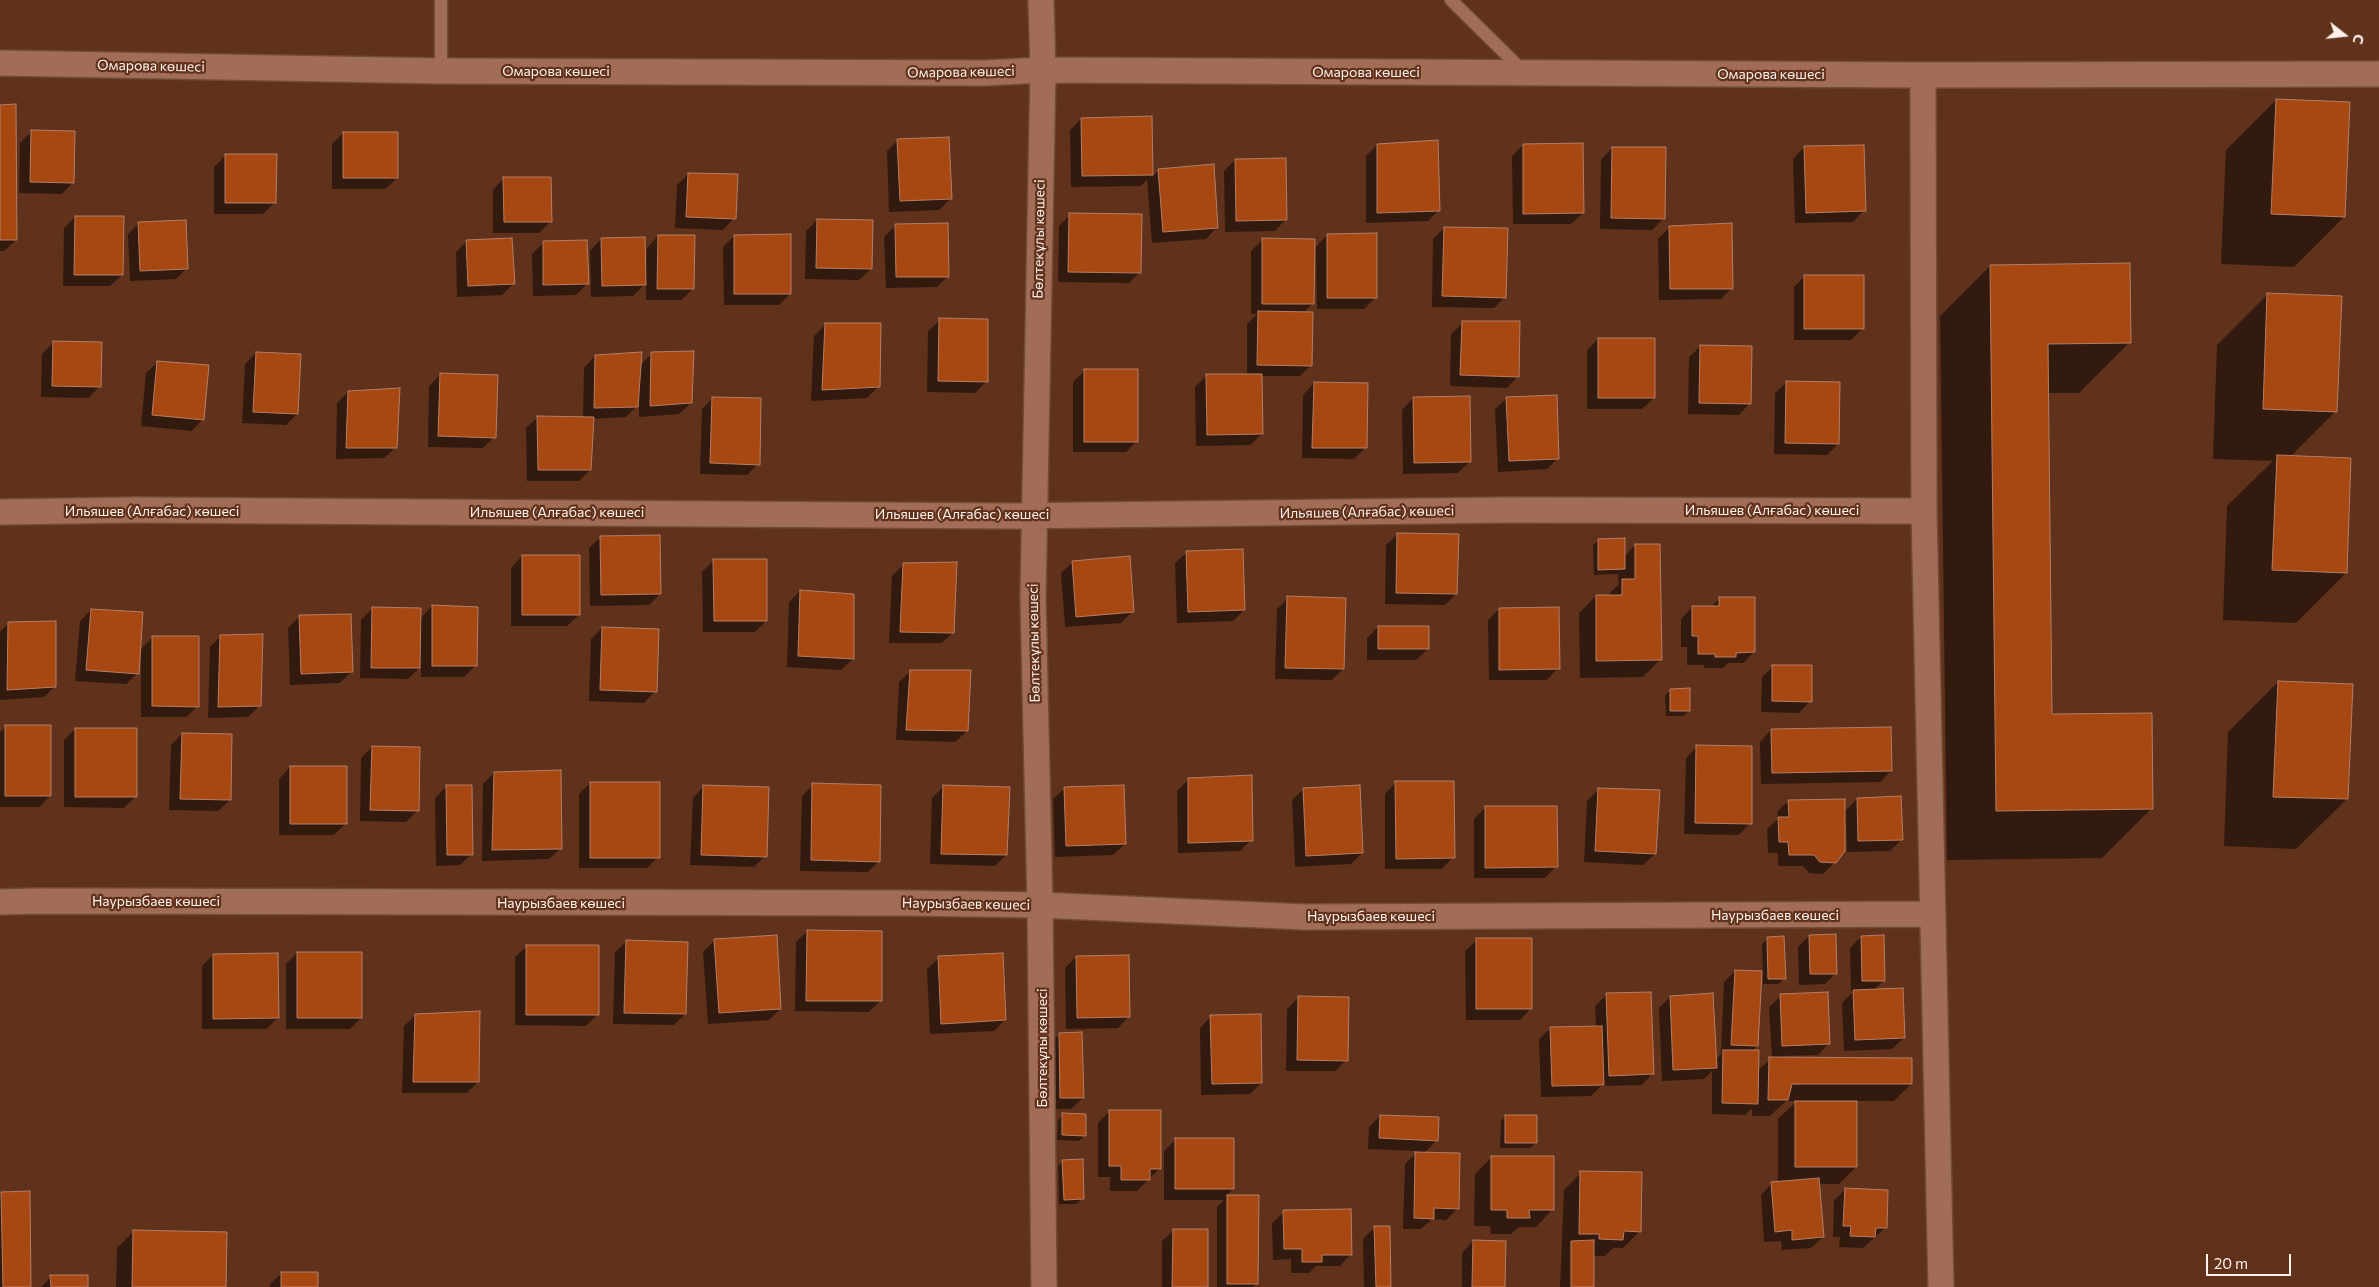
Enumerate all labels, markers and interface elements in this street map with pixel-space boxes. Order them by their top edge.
north arrow [2319,10,2369,60]
text: С [2349,32,2368,46]
street label: Омарова көшесі [97,57,205,75]
street label: Омарова көшесі [502,63,610,79]
street label: Омарова көшесі [907,63,1015,81]
street label: Омарова көшесі [1312,64,1420,80]
street label: Омарова көшесі [1717,66,1825,82]
street label: Бөлтекұлы көшесі [1030,179,1048,299]
street label: Ильяшев (Алғабас) көшесі [1280,502,1454,522]
street label: Ильяшев (Алғабас) көшесі [1685,502,1859,518]
street label: Ильяшев (Алғабас) көшесі [65,503,239,519]
street label: Ильяшев (Алғабас) көшесі [470,504,644,520]
street label: Ильяшев (Алғабас) көшесі [875,506,1049,522]
street label: Бөлтекұлы көшесі [1025,583,1043,703]
street label: Наурызбаев көшесі [92,893,220,909]
street label: Наурызбаев көшесі [902,894,1030,914]
street label: Наурызбаев көшесі [497,895,625,911]
street label: Наурызбаев көшесі [1711,907,1839,923]
street label: Наурызбаев көшесі [1307,908,1435,924]
street label: Бөлтекұлы көшесі [1034,988,1050,1108]
scale bar [2209,1244,2294,1276]
text: 20 m [2214,1254,2248,1272]

